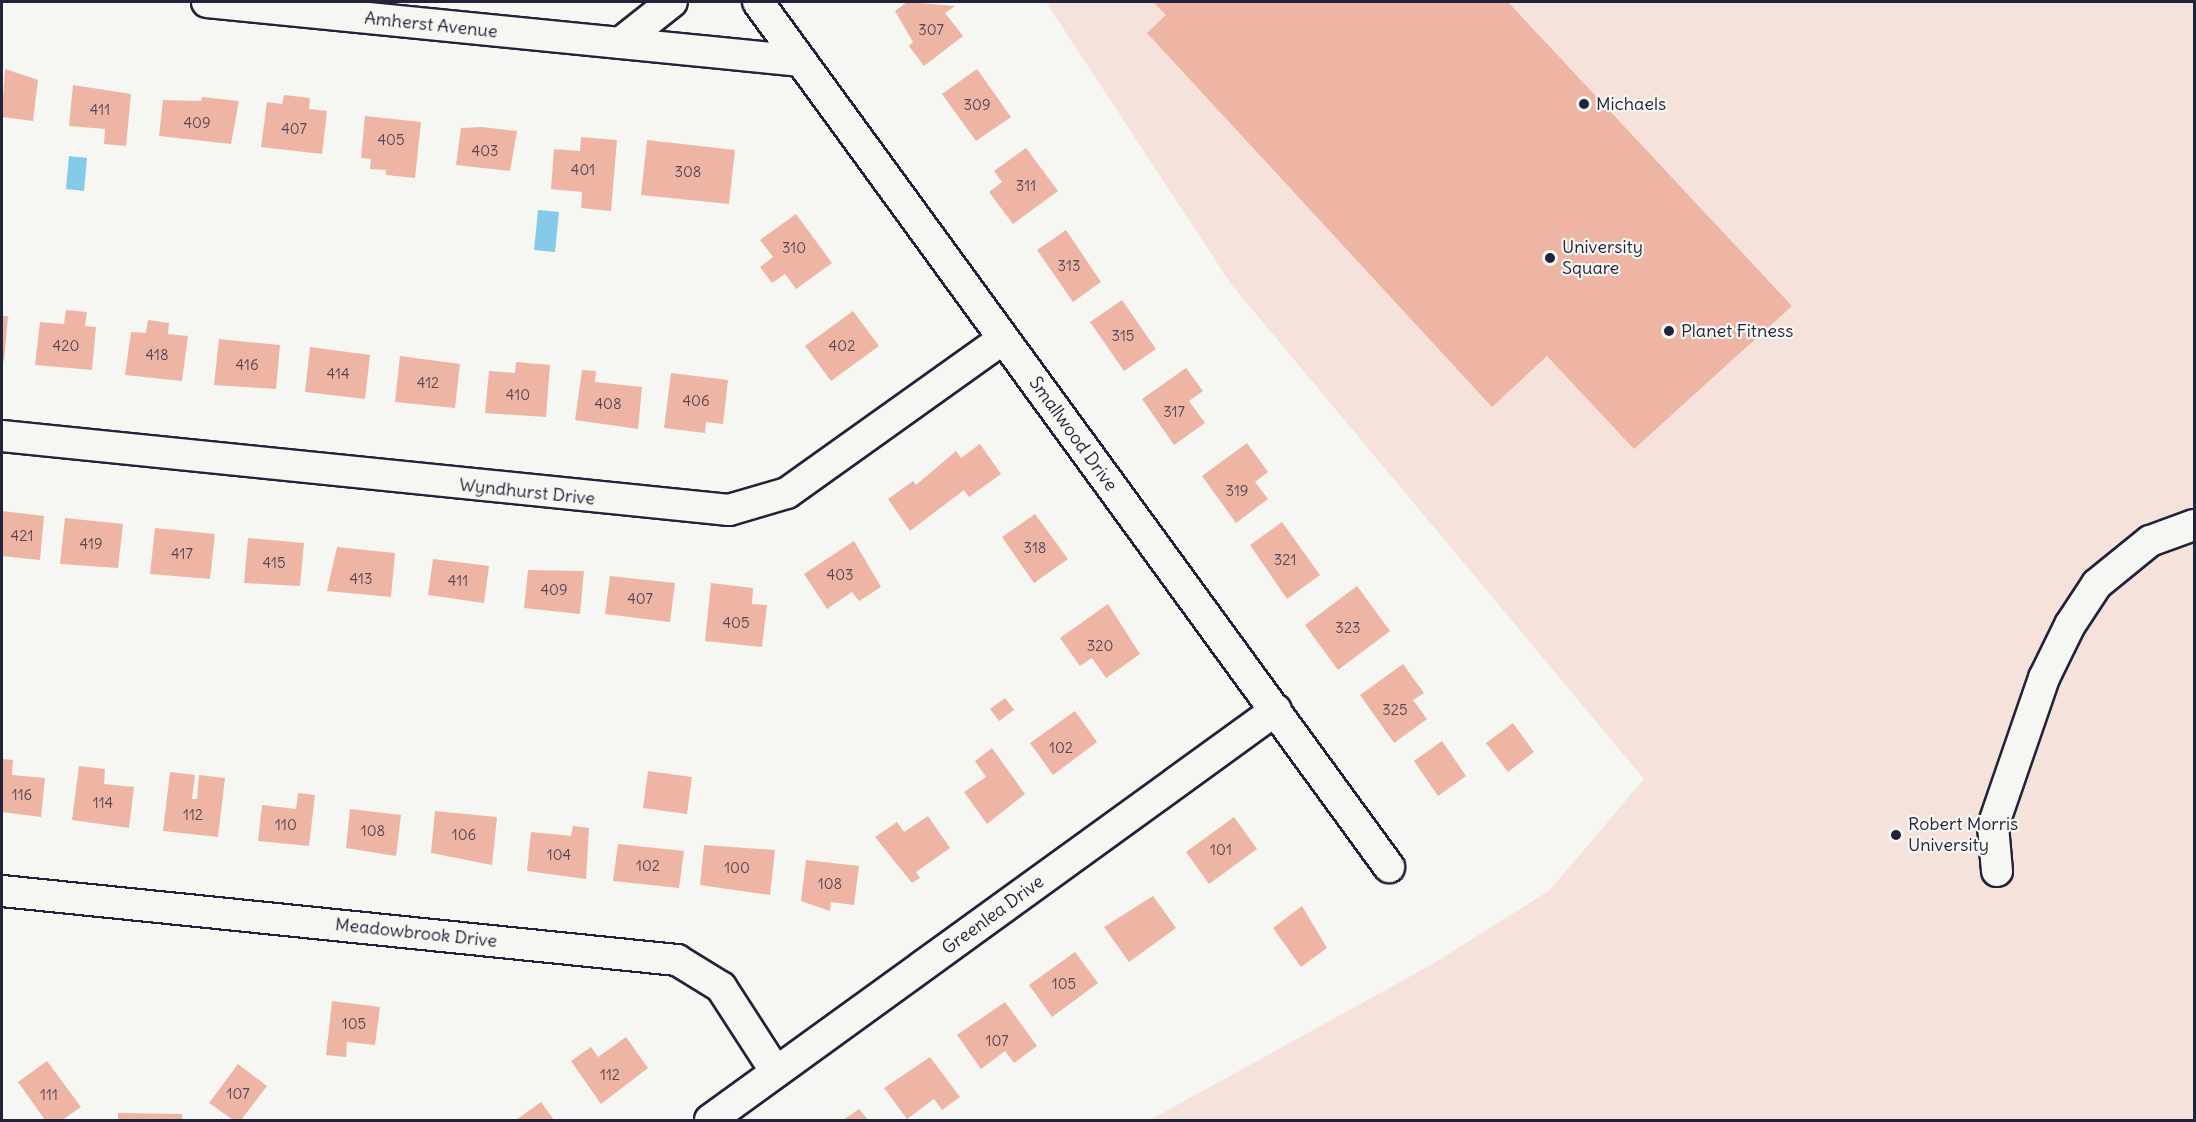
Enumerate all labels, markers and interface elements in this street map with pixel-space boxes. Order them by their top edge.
street label: Amherst Avenue [363,7,499,43]
house number: 307 [918,21,944,39]
place label: Michaels [1596,93,1666,115]
house number: 309 [963,96,991,114]
marker: Michaels [1577,97,1591,111]
house number: 411 [90,101,110,119]
house number: 409 [183,114,211,132]
house number: 407 [281,120,307,138]
house number: 405 [377,131,405,149]
house number: 403 [471,142,499,160]
house number: 401 [571,161,595,179]
house number: 308 [674,163,702,181]
house number: 311 [1016,177,1036,195]
place label: University Square [1562,237,1643,280]
house number: 310 [782,239,806,257]
marker: University Square [1543,251,1557,265]
house number: 313 [1058,257,1080,275]
place label: Planet Fitness [1681,320,1793,342]
marker: Planet Fitness [1662,324,1676,338]
house number: 315 [1112,327,1134,345]
house number: 420 [53,337,79,355]
house number: 402 [829,337,855,355]
house number: 418 [145,346,169,364]
house number: 416 [235,356,259,374]
house number: 414 [326,365,350,383]
street label: Smallwood Drive [1024,373,1122,495]
house number: 412 [417,374,439,392]
house number: 410 [506,386,530,404]
house number: 406 [682,392,710,410]
house number: 408 [594,395,622,413]
house number: 317 [1163,403,1185,421]
street label: Wyndhurst Drive [458,474,596,510]
house number: 319 [1226,482,1248,500]
house number: 421 [11,527,33,545]
house number: 419 [79,535,103,553]
house number: 318 [1024,539,1046,557]
house number: 417 [171,545,193,563]
house number: 321 [1274,551,1296,569]
house number: 415 [262,554,286,572]
house number: 403 [826,566,854,584]
house number: 413 [350,570,372,588]
house number: 411 [448,572,468,590]
house number: 409 [540,581,568,599]
house number: 407 [627,590,653,608]
house number: 405 [722,614,750,632]
house number: 323 [1335,619,1361,637]
house number: 320 [1087,637,1113,655]
house number: 325 [1382,701,1408,719]
house number: 102 [1049,739,1073,757]
house number: 116 [12,786,32,804]
house number: 114 [93,794,113,812]
house number: 112 [183,806,203,824]
place label: Robert Morris University [1908,814,2018,856]
house number: 110 [275,816,297,834]
house number: 108 [361,822,385,840]
house number: 106 [452,826,476,844]
marker: Robert Morris University [1889,828,1903,842]
house number: 101 [1210,841,1232,859]
house number: 104 [547,846,571,864]
house number: 102 [636,857,660,875]
house number: 100 [724,859,750,877]
street label: Greenlea Drive [938,871,1048,959]
house number: 108 [818,875,842,893]
street label: Meadowbrook Drive [334,914,498,952]
house number: 105 [1052,975,1076,993]
house number: 105 [342,1015,366,1033]
house number: 107 [986,1032,1008,1050]
house number: 112 [600,1066,620,1084]
house number: 107 [227,1085,249,1103]
house number: 111 [40,1086,58,1104]

